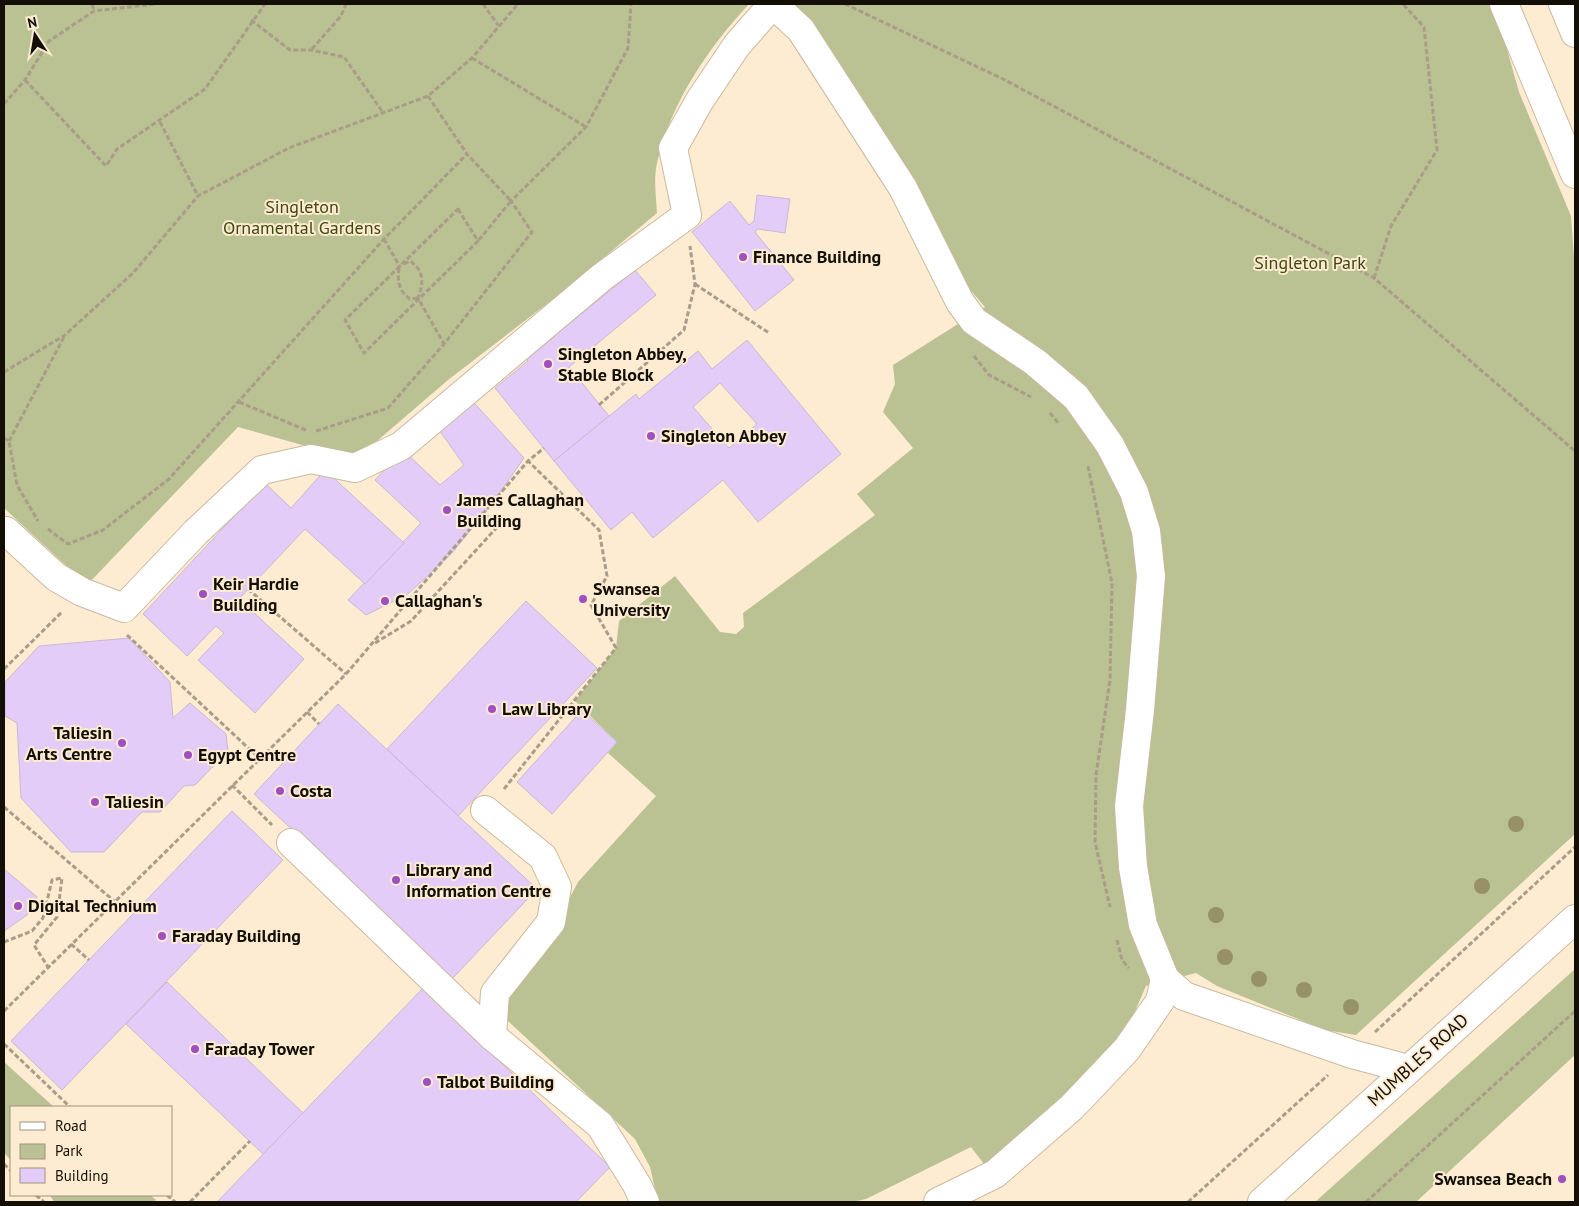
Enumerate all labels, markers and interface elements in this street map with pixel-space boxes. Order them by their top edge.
north arrow [10,10,60,60]
text: N [26,13,39,32]
park label: Singleton Ornamental Gardens [223,195,381,239]
place label: Finance Building [753,245,881,268]
marker: Finance Building [737,251,749,263]
park label: Singleton Park [1254,251,1366,274]
place label: Singleton Abbey, Stable Block [558,342,687,386]
marker: Singleton Abbey, Stable Block [542,358,554,370]
place label: Singleton Abbey [661,424,787,447]
marker: Singleton Abbey [645,430,657,442]
place label: James Callaghan Building [456,488,584,532]
marker: James Callaghan Building [441,504,453,516]
place label: Keir Hardie Building [213,572,299,616]
place label: Swansea University [593,577,670,621]
marker: Keir Hardie Building [197,588,209,600]
place label: Callaghan's [395,589,483,612]
marker: Swansea University [577,593,589,605]
marker: Callaghan's [379,595,391,607]
place label: Law Library [502,697,592,720]
marker: Law Library [486,703,498,715]
place label: Taliesin Arts Centre [26,721,112,765]
marker: Taliesin Arts Centre [116,737,128,749]
place label: Egypt Centre [198,743,296,766]
marker: Egypt Centre [182,749,194,761]
place label: Costa [290,779,332,802]
marker: Costa [274,785,286,797]
place label: Taliesin [105,790,164,813]
marker: Taliesin [89,796,101,808]
place label: Library and Information Centre [406,858,551,902]
marker: Library and Information Centre [390,874,402,886]
place label: Digital Technium [28,894,157,917]
marker: Digital Technium [12,900,24,912]
place label: Faraday Building [172,924,301,947]
marker: Faraday Building [156,930,168,942]
street label: MUMBLES ROAD [1362,1008,1473,1111]
place label: Faraday Tower [205,1037,315,1060]
marker: Faraday Tower [189,1043,201,1055]
place label: Talbot Building [437,1070,554,1093]
marker: Talbot Building [421,1076,433,1088]
legend [10,1106,172,1196]
text: Road [55,1116,87,1135]
text: Park [55,1141,83,1160]
text: Building [55,1166,109,1185]
place label: Swansea Beach [1434,1167,1552,1190]
marker: Swansea Beach [1556,1173,1568,1185]

